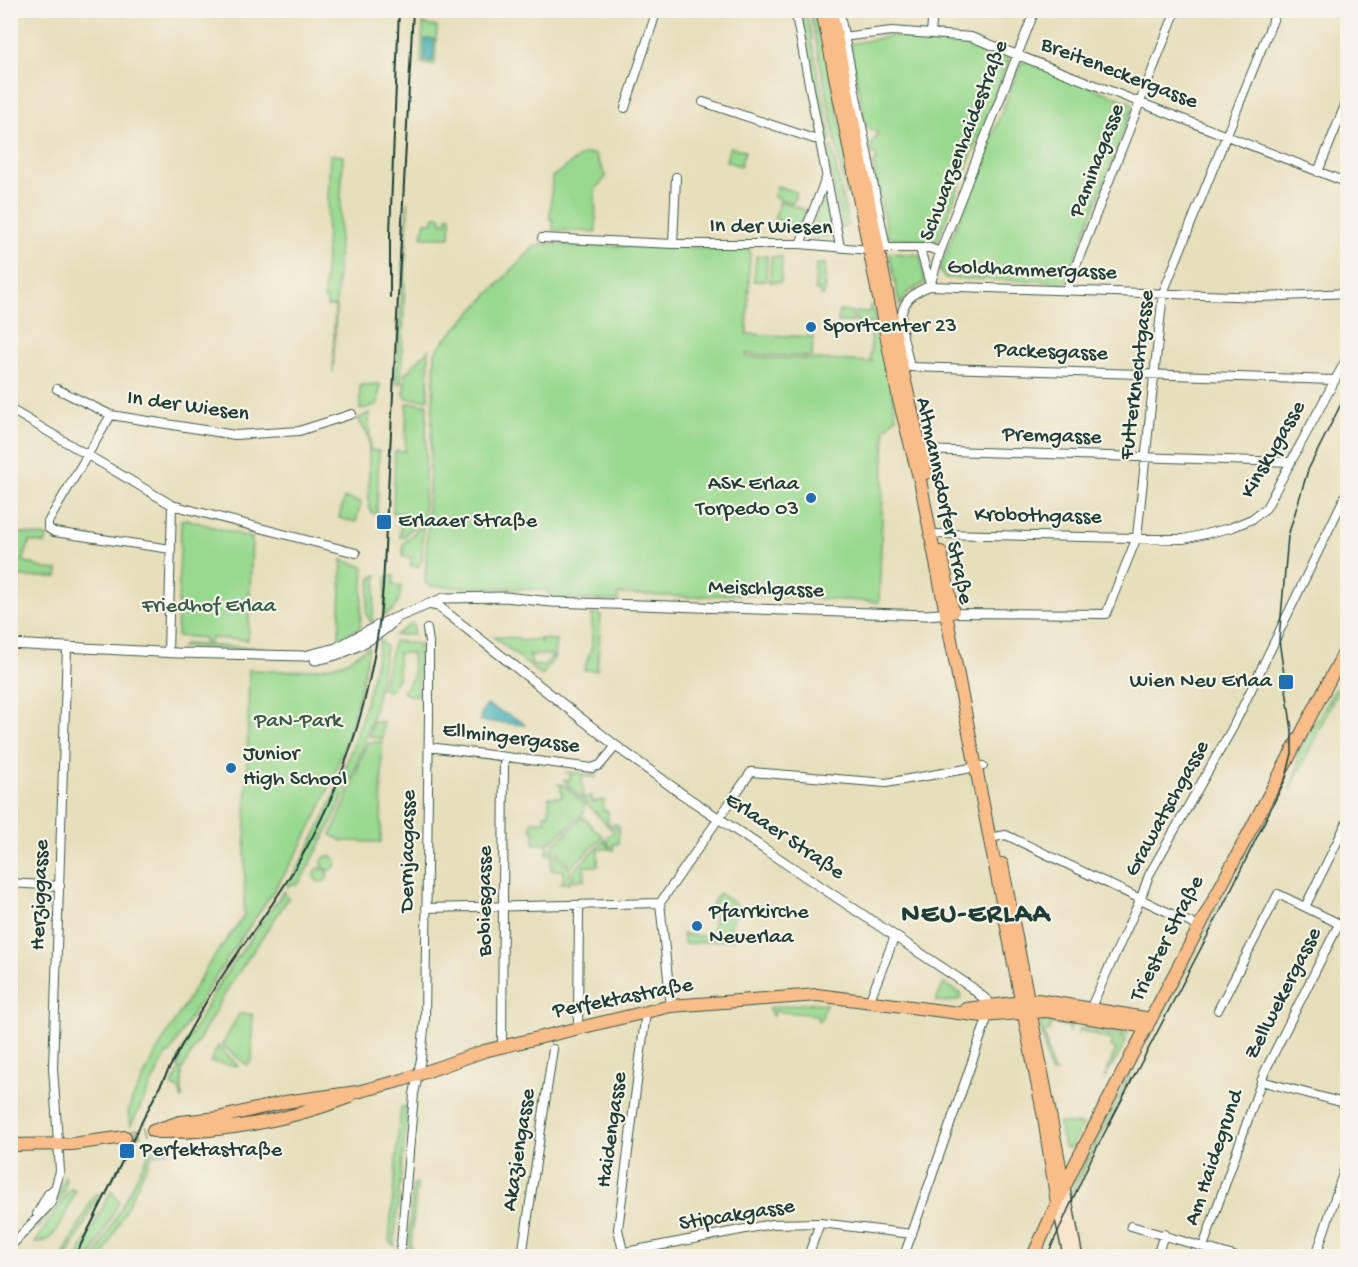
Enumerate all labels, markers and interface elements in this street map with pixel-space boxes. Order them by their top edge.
street label: Breiteneckergasse [1036,32,1202,116]
street label: Schwarzenhaidestraße [915,36,1016,245]
street label: Paminagasse [1064,100,1132,222]
street label: In der Wiesen [709,214,833,242]
street label: Goldhammergasse [947,255,1118,287]
street label: Futterknechtgasse [1115,288,1161,462]
place label: Sportcenter 23 [823,314,957,340]
marker: Sportcenter 23 [804,320,818,334]
street label: Packesgasse [993,338,1109,368]
street label: In der Wiesen [125,386,251,429]
street label: Altmannsdorfer Straße [908,395,978,607]
street label: Kinskygasse [1236,396,1313,503]
street label: Premgasse [1001,422,1103,452]
place label: ASK Erlaa Torpedo 03 [694,472,800,523]
marker: ASK Erlaa Torpedo 03 [804,491,818,505]
street label: Krobothgasse [974,503,1103,531]
place label: Erlaaer Straße [398,509,538,535]
marker: Erlaaer Straße [375,513,393,531]
street label: Meischlgasse [708,575,825,605]
park label: Friedhof Erlaa [141,594,277,620]
place label: Wien Neu Erlaa [1129,669,1273,695]
marker: Wien Neu Erlaa [1277,673,1295,691]
park label: PaN-Park [253,709,344,735]
street label: Ellmingergasse [441,718,582,760]
street label: Grawatschgasse [1120,736,1216,882]
place label: Junior High School [243,742,347,793]
marker: Junior High School [224,761,238,775]
street label: Erlaaer Straße [719,787,849,887]
street label: Dernjacgasse [395,789,423,914]
street label: Herziggasse [26,838,56,951]
street label: Bobiesgasse [473,845,499,957]
street label: Triester Straße [1124,871,1211,1008]
district label: NEU-ERLAA [901,899,1052,932]
place label: Pfarrkirche Neuerlaa [708,900,809,951]
marker: Pfarrkirche Neuerlaa [690,919,704,933]
street label: Zellwekergasse [1240,923,1329,1064]
street label: Perfektastraße [550,973,696,1026]
street label: Haidengasse [592,1070,634,1190]
street label: Am Haidegrund [1180,1085,1251,1229]
street label: Akaziengasse [497,1086,543,1213]
place label: Perfektastraße [139,1138,283,1164]
marker: Perfektastraße [118,1142,136,1160]
street label: Stipcakgasse [677,1194,797,1238]

